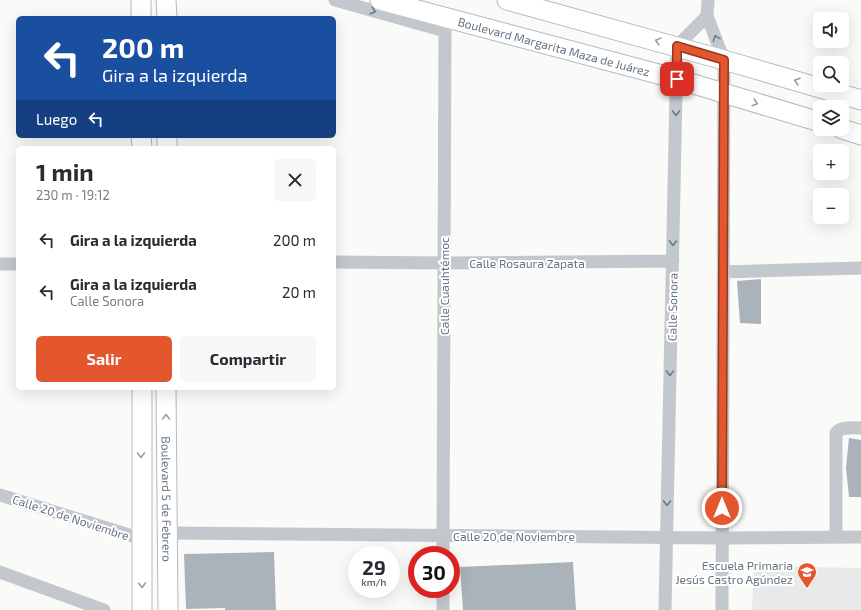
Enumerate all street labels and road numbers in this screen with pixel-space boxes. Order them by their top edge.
street label: Boulevard Margarita Maza de Juárez [456,14,652,79]
street label: Calle Cuauhtémoc [437,237,451,335]
street label: Calle Rosaura Zapata [469,256,585,270]
street label: Calle Sonora [664,273,680,341]
street label: Boulevard 5 de Febrero [159,436,175,562]
street label: Calle 20 de Noviembre [11,492,131,542]
street label: Calle 20 de Noviembre [453,529,575,543]

